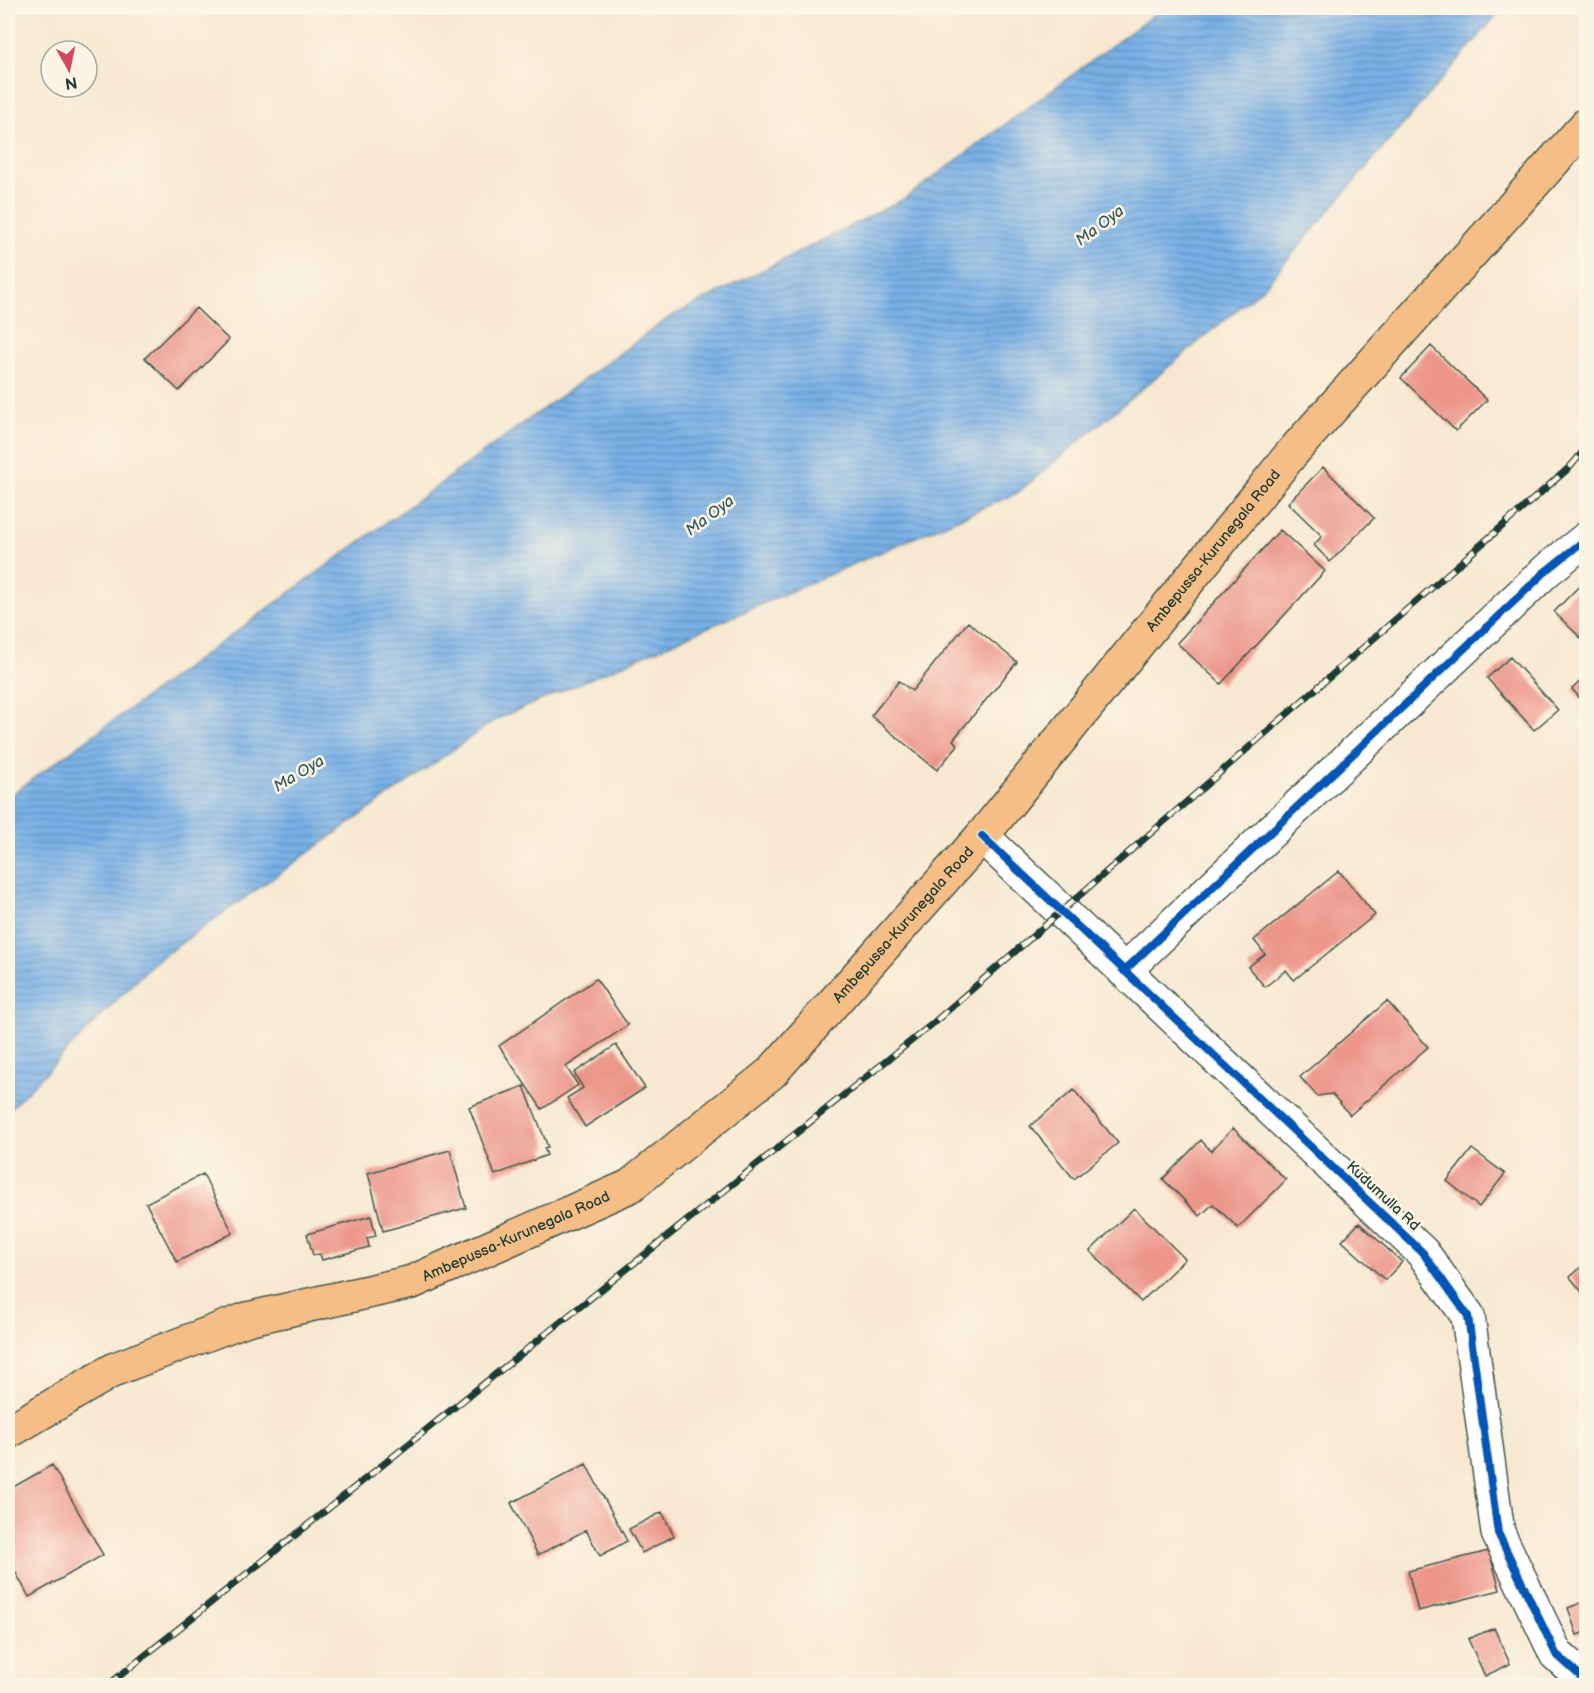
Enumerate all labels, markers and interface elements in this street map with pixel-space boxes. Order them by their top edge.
north arrow [39,39,99,99]
text: N [64,72,79,93]
water label: Ma Oya [1072,202,1128,250]
street label: Ambepussa-Kurunegala Road [1142,466,1284,635]
water label: Ma Oya [682,492,738,540]
water label: Ma Oya [270,752,328,796]
street label: Ambepussa-Kurunegala Road [828,842,978,1007]
street label: Kudumulla Rd [1342,1157,1424,1235]
street label: Ambepussa-Kurunegala Road [419,1187,613,1286]

